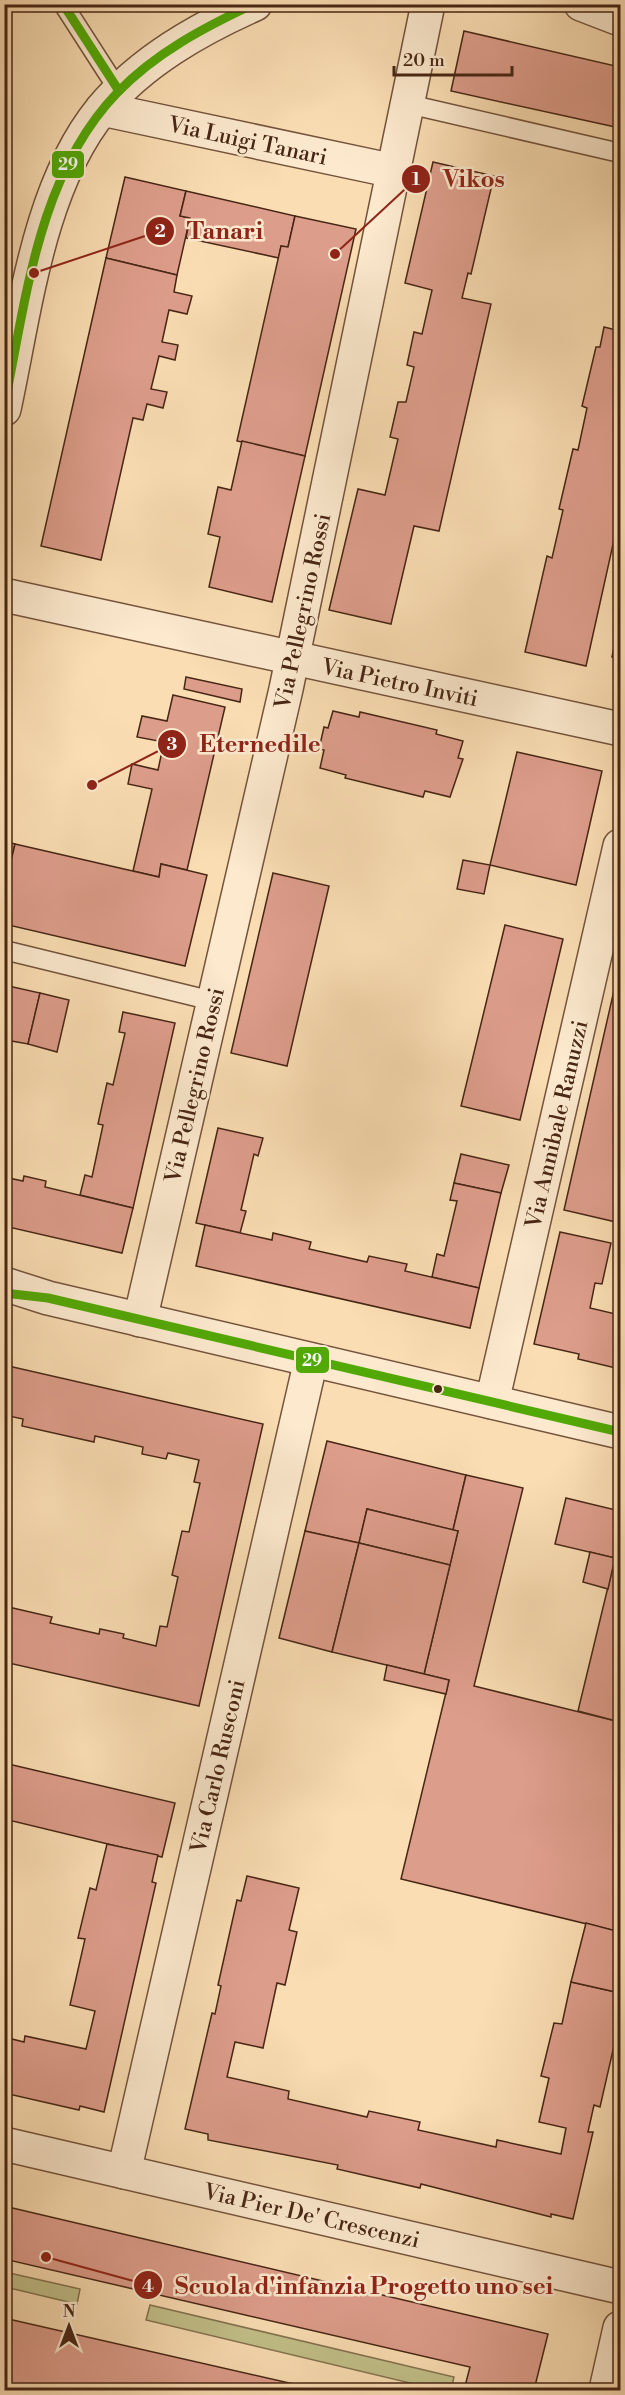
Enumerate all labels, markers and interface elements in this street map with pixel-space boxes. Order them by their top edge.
scale bar [394,39,512,77]
text: 20 m [403,49,445,72]
street label: Via Luigi Tanari [165,111,330,171]
line badge: 29 [51,150,85,179]
text: 29 [58,155,78,175]
callout: Vikos [401,158,517,200]
text: Vikos [442,165,505,195]
text: 1 [412,168,421,191]
callout: Tanari [145,210,275,252]
text: Tanari [187,217,264,247]
text: 2 [154,220,166,243]
street label: Via Pellegrino Rossi [269,511,337,713]
street label: Via Pietro Inviti [318,654,480,713]
callout: Eternedile [157,723,333,765]
text: Eternedile [199,730,321,760]
text: 3 [167,733,178,756]
street label: Via Pellegrino Rossi [160,985,231,1186]
street label: Via Annibale Ranuzzi [520,1018,595,1232]
line badge: 29 [295,1346,330,1374]
text: 29 [302,1351,322,1371]
unlabelled marker [432,1383,444,1395]
street label: Via Carlo Rusconi [185,1677,252,1857]
street label: Via Pier De' Crescenzi [200,2178,422,2254]
callout: Scuola d'infanzia Progetto uno sei [133,2264,565,2306]
text: Scuola d'infanzia Progetto uno sei [175,2272,554,2302]
text: 4 [142,2275,154,2298]
north arrow [39,2296,99,2356]
text: N [63,2302,76,2322]

